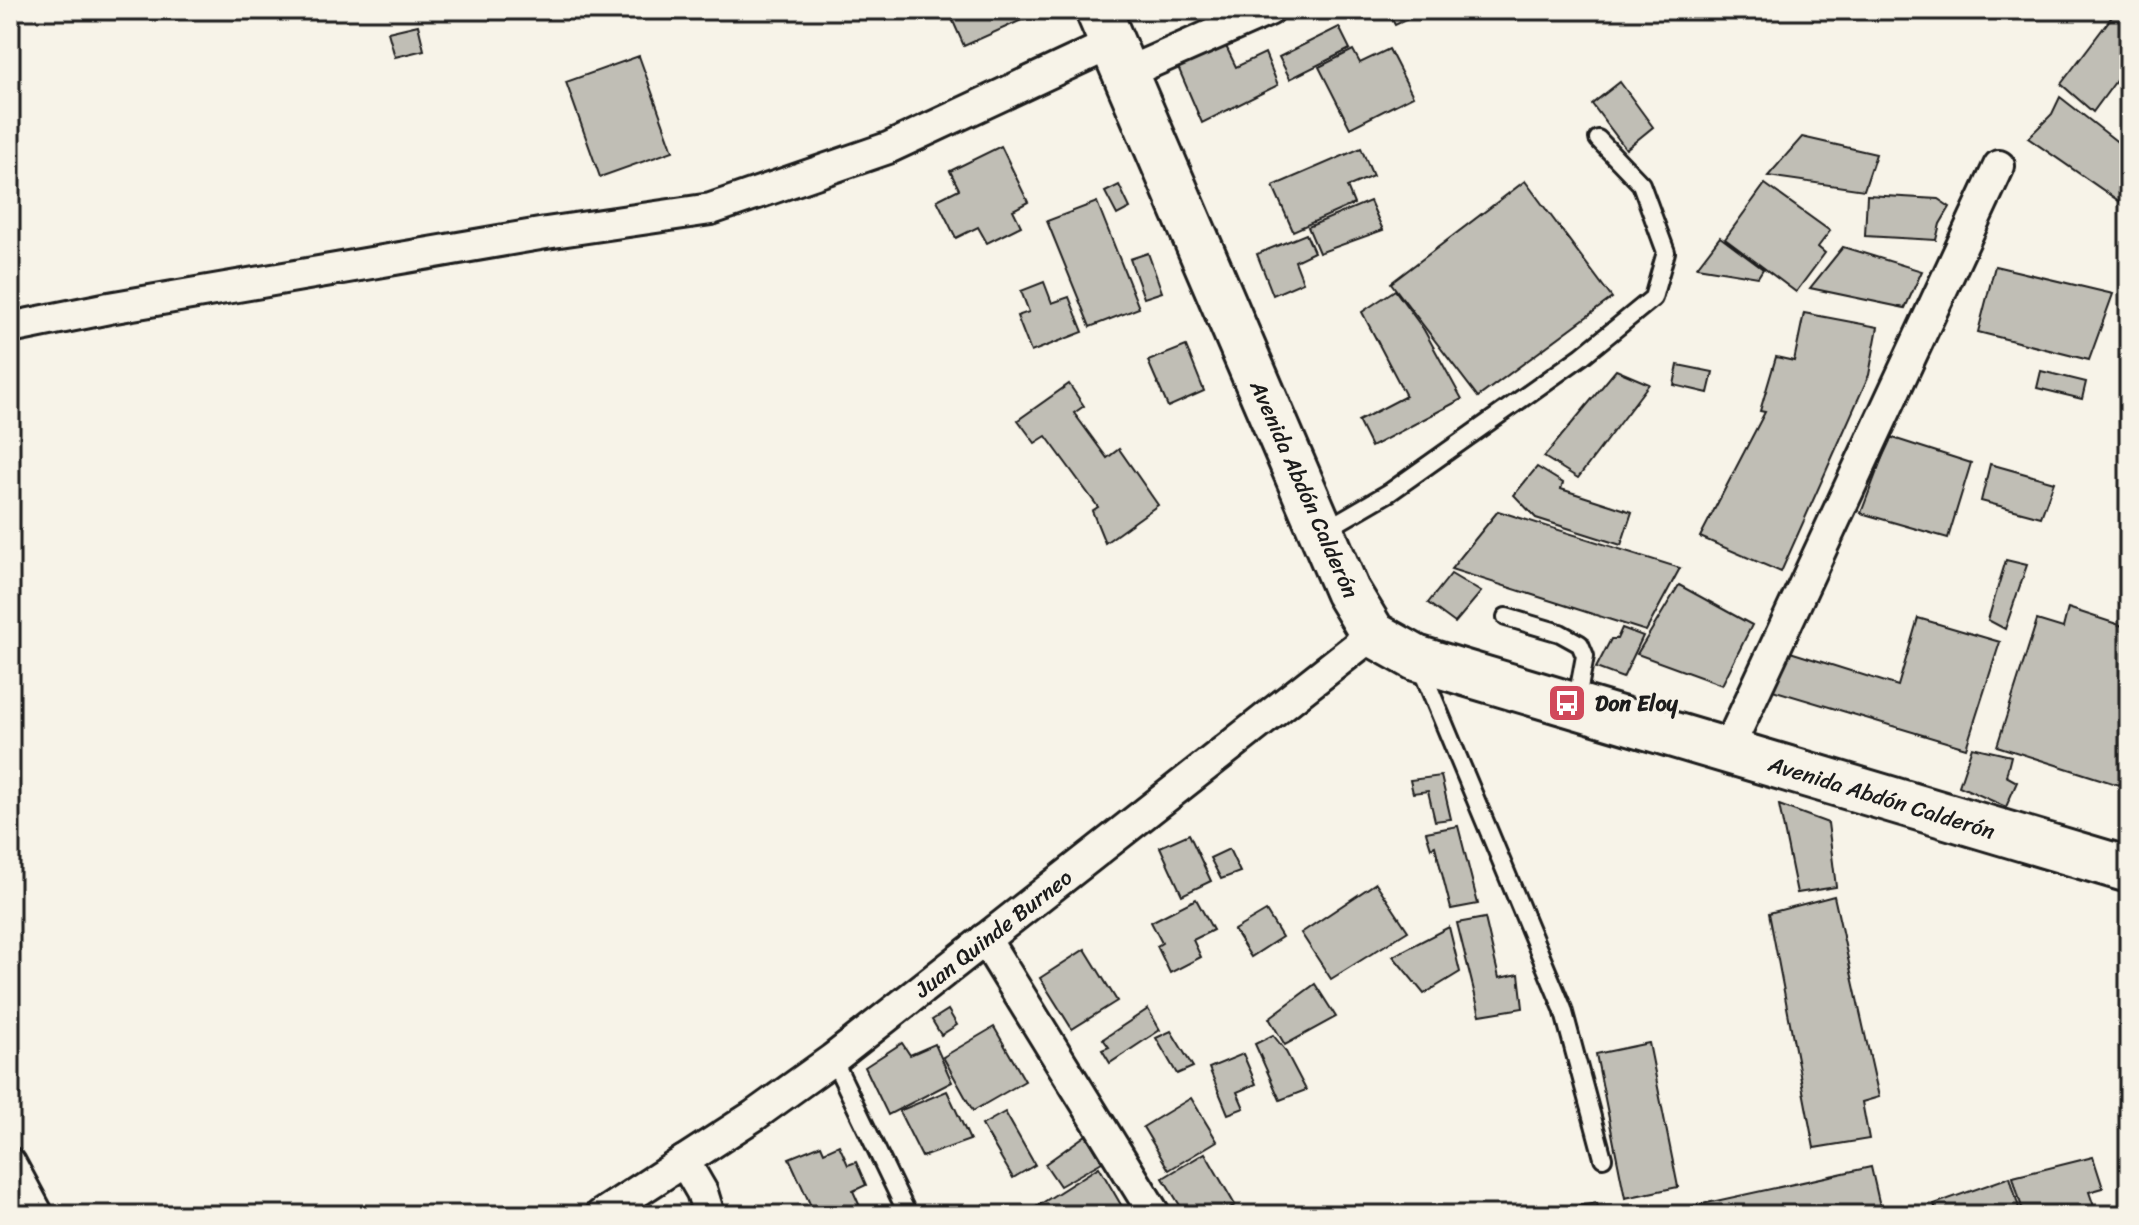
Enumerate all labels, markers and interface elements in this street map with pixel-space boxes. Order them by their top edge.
street label: Avenida Abdón Calderón [1238,373,1370,605]
bus stop icon: Don Eloy [1546,682,1588,724]
place label: Don Eloy [1595,684,1679,723]
street label: Avenida Abdón Calderón [1763,744,2000,851]
street label: Juan Quinde Burneo [905,859,1081,1009]

